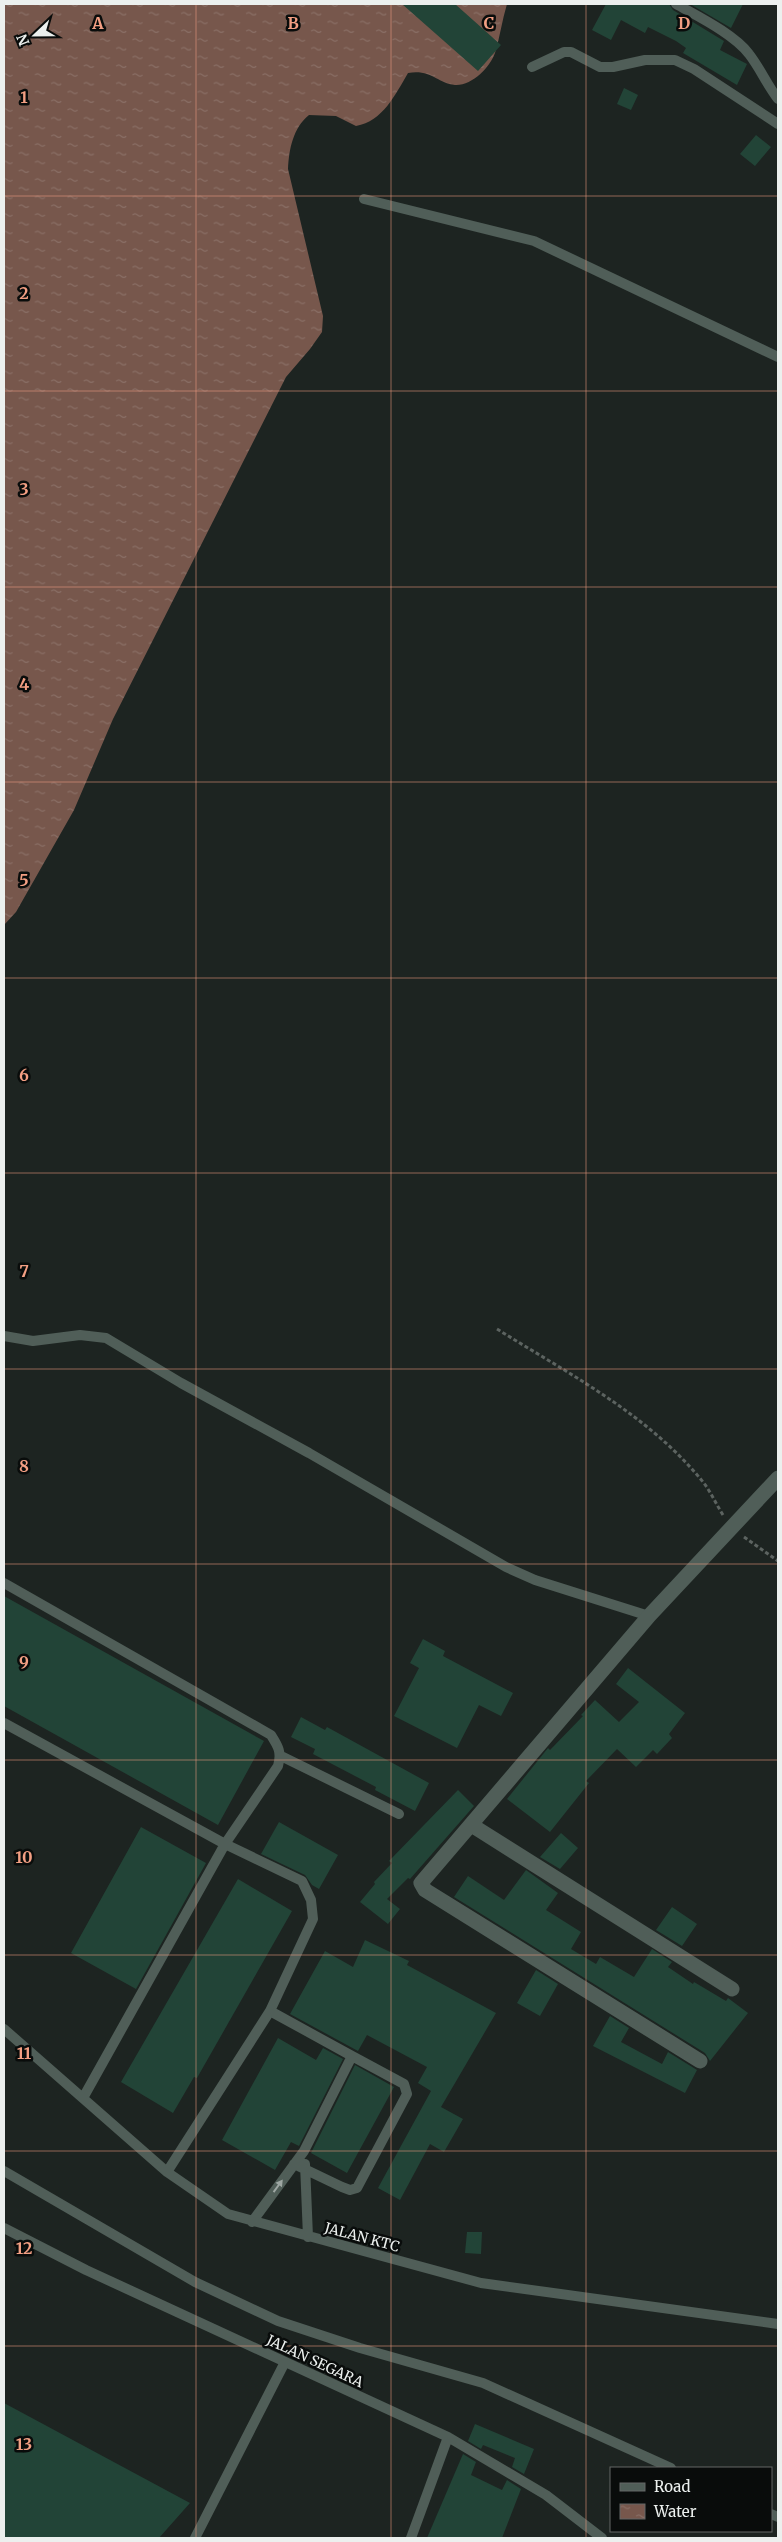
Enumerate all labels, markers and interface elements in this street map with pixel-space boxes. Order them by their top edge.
north arrow [10,10,60,60]
text: A [91,13,104,33]
text: B [287,13,299,33]
text: C [484,13,494,33]
text: D [678,13,690,33]
text: N [13,31,33,48]
text: 1 [20,87,28,107]
text: 2 [19,283,29,303]
text: 3 [19,479,29,499]
text: 4 [19,674,29,694]
text: 5 [19,870,29,890]
text: 6 [19,1065,29,1085]
text: 7 [19,1261,29,1281]
text: 8 [19,1456,29,1476]
text: 9 [19,1652,29,1672]
text: 10 [15,1847,33,1867]
text: 11 [17,2043,32,2063]
one-way arrow [273,2179,283,2193]
street label: JALAN KTC [322,2218,401,2256]
text: 12 [16,2238,32,2258]
street label: JALAN SEGARA [263,2330,366,2391]
text: 13 [16,2434,32,2454]
legend [610,2467,772,2532]
text: Road [654,2477,690,2496]
text: Water [653,2502,697,2521]

